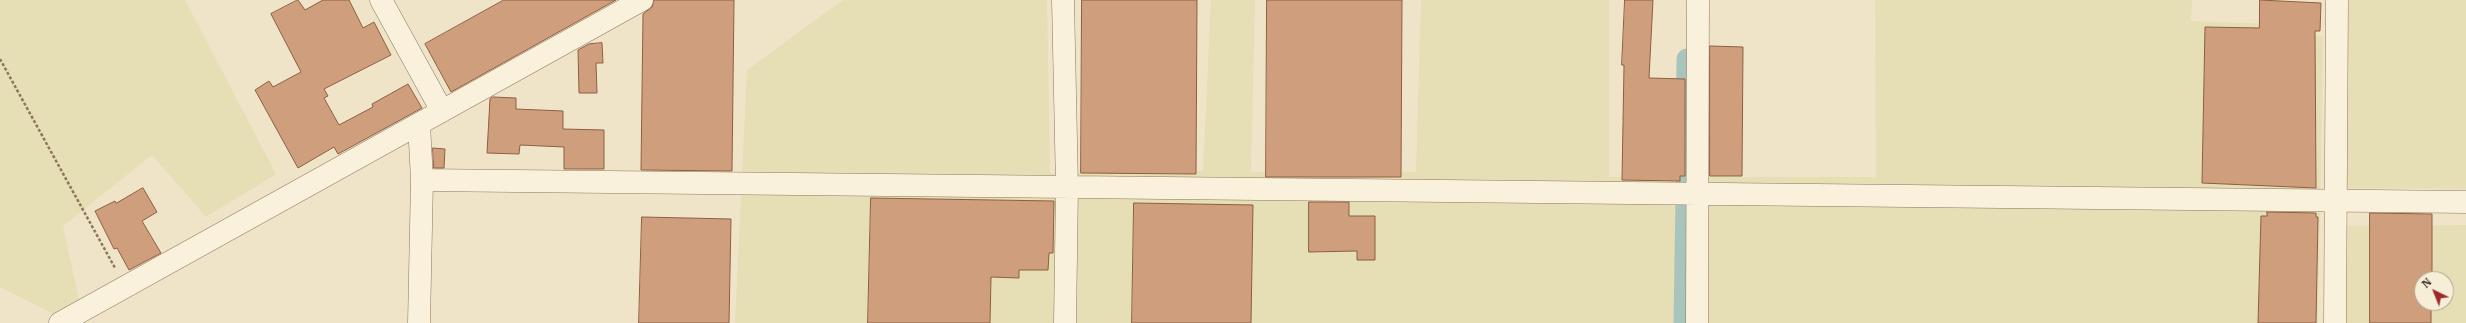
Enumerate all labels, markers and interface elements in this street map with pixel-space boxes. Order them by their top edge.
north arrow [2414,271,2454,311]
text: N [2419,275,2434,291]

